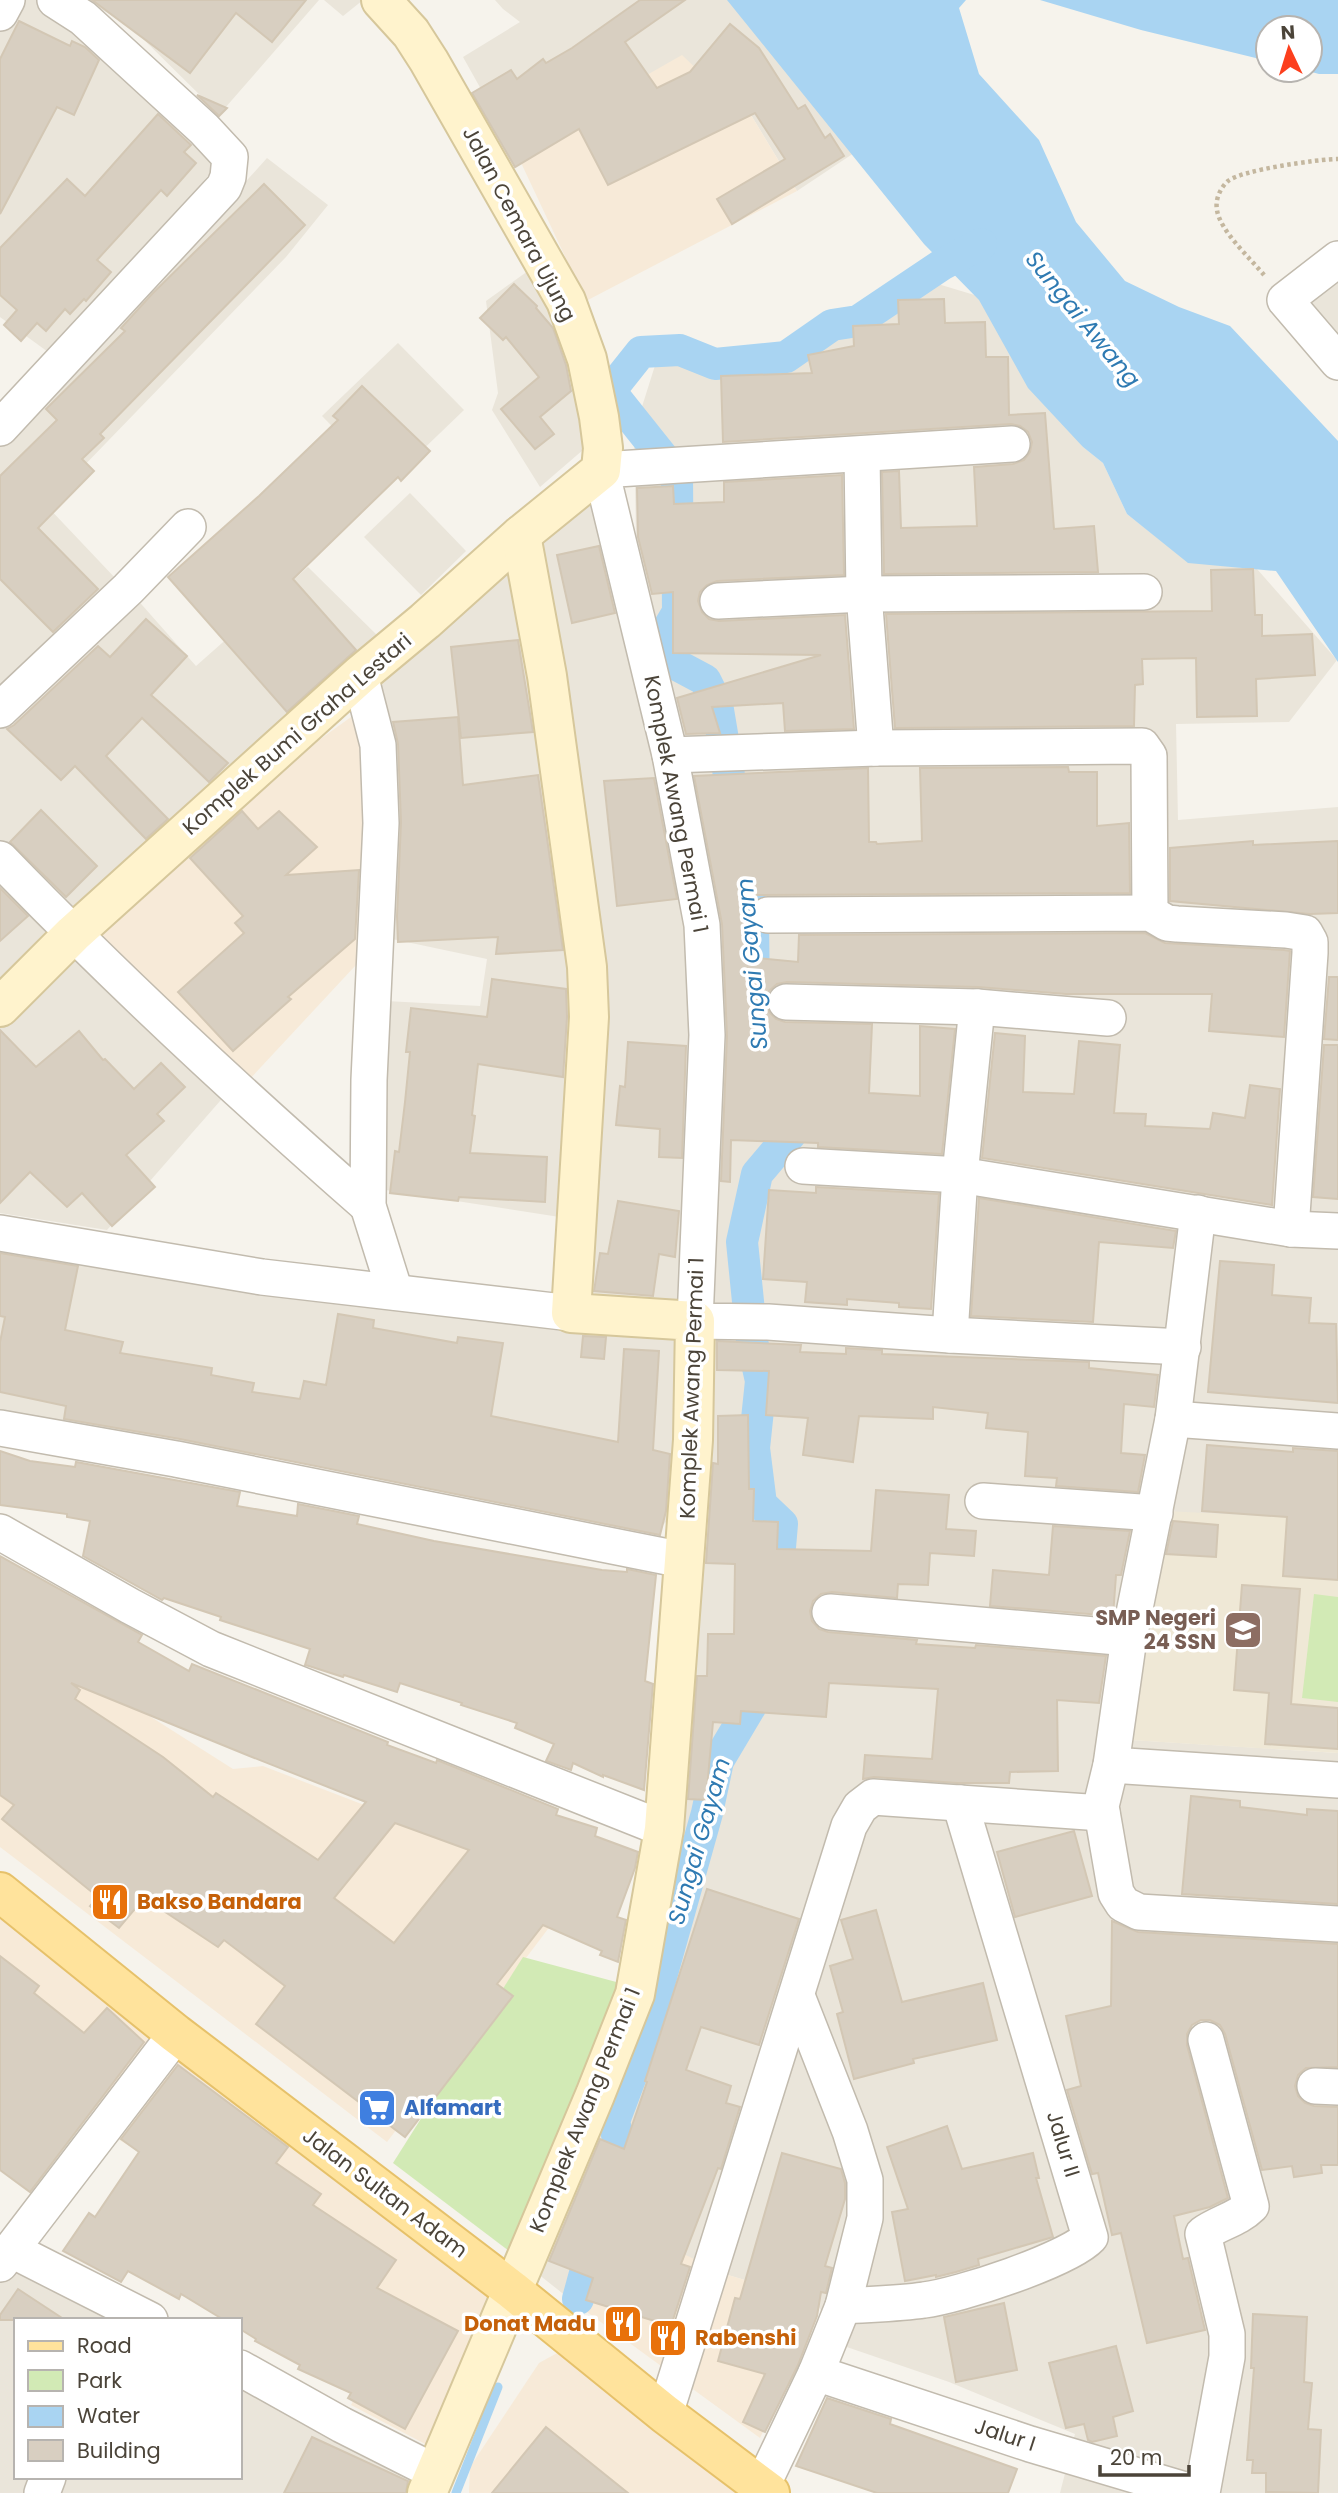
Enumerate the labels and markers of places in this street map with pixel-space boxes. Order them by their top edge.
place label: SMP Negeri 24 SSN [1095,1603,1216,1656]
school or university icon: SMP Negeri 24 SSN [1222,1609,1264,1651]
restaurant icon: Bakso Bandara [89,1881,131,1923]
place label: Bakso Bandara [137,1887,302,1916]
supermarket icon: Alfamart [356,2087,398,2129]
place label: Alfamart [404,2093,502,2122]
restaurant icon: Donat Madu [602,2303,644,2345]
place label: Donat Madu [464,2309,596,2338]
restaurant icon: Rabenshi [647,2317,689,2359]
place label: Rabenshi [695,2323,796,2352]

